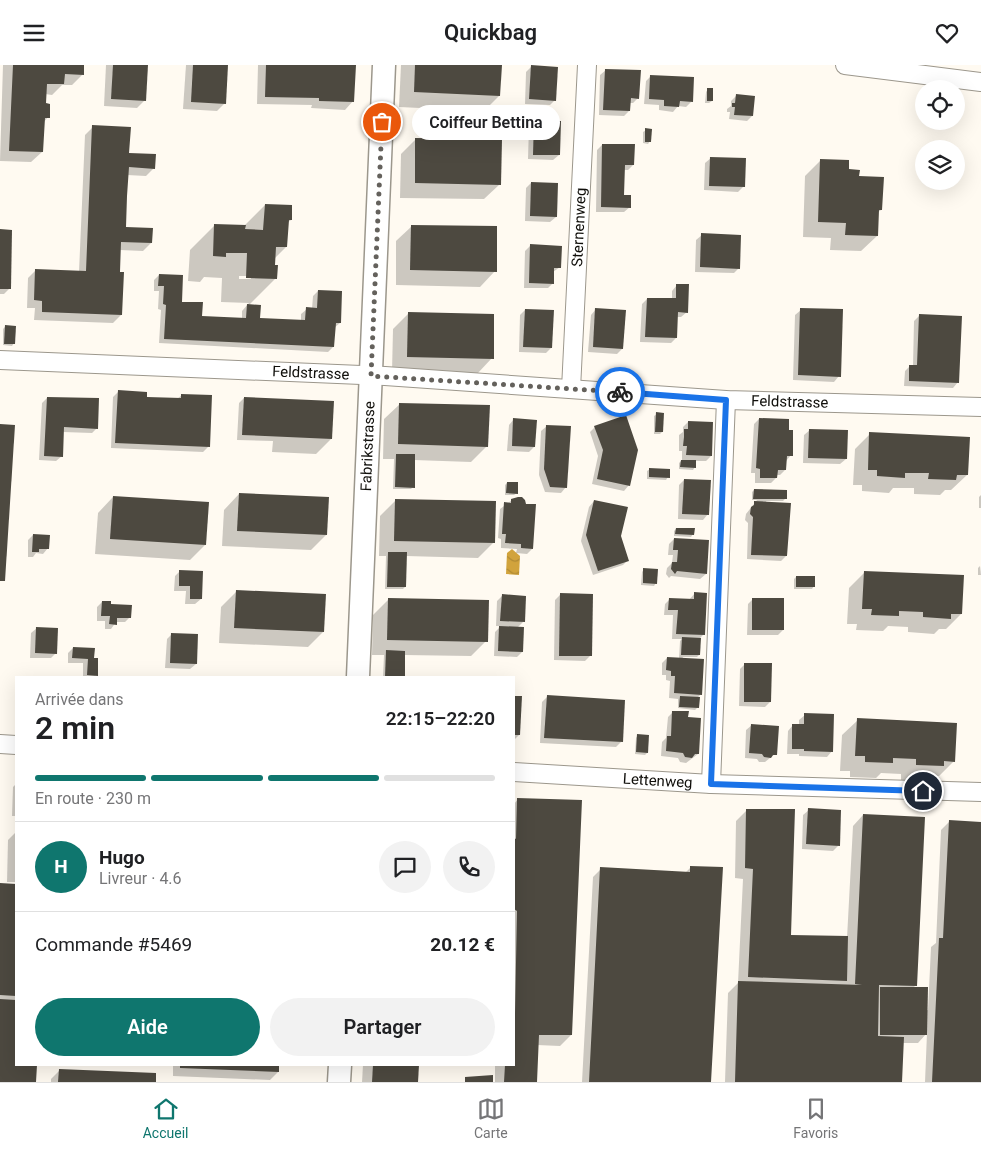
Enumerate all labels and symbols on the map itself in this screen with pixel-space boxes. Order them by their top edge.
pin [361,101,403,143]
callout: Coiffeur Bettina [412,105,560,139]
street label: Sternenweg [568,187,590,267]
street label: Feldstrasse [272,362,350,384]
courier [595,367,645,417]
street label: Feldstrasse [751,392,829,412]
street label: Fabrikstrasse [357,401,379,492]
street label: Lettenweg [622,770,693,792]
pin [902,770,944,812]

